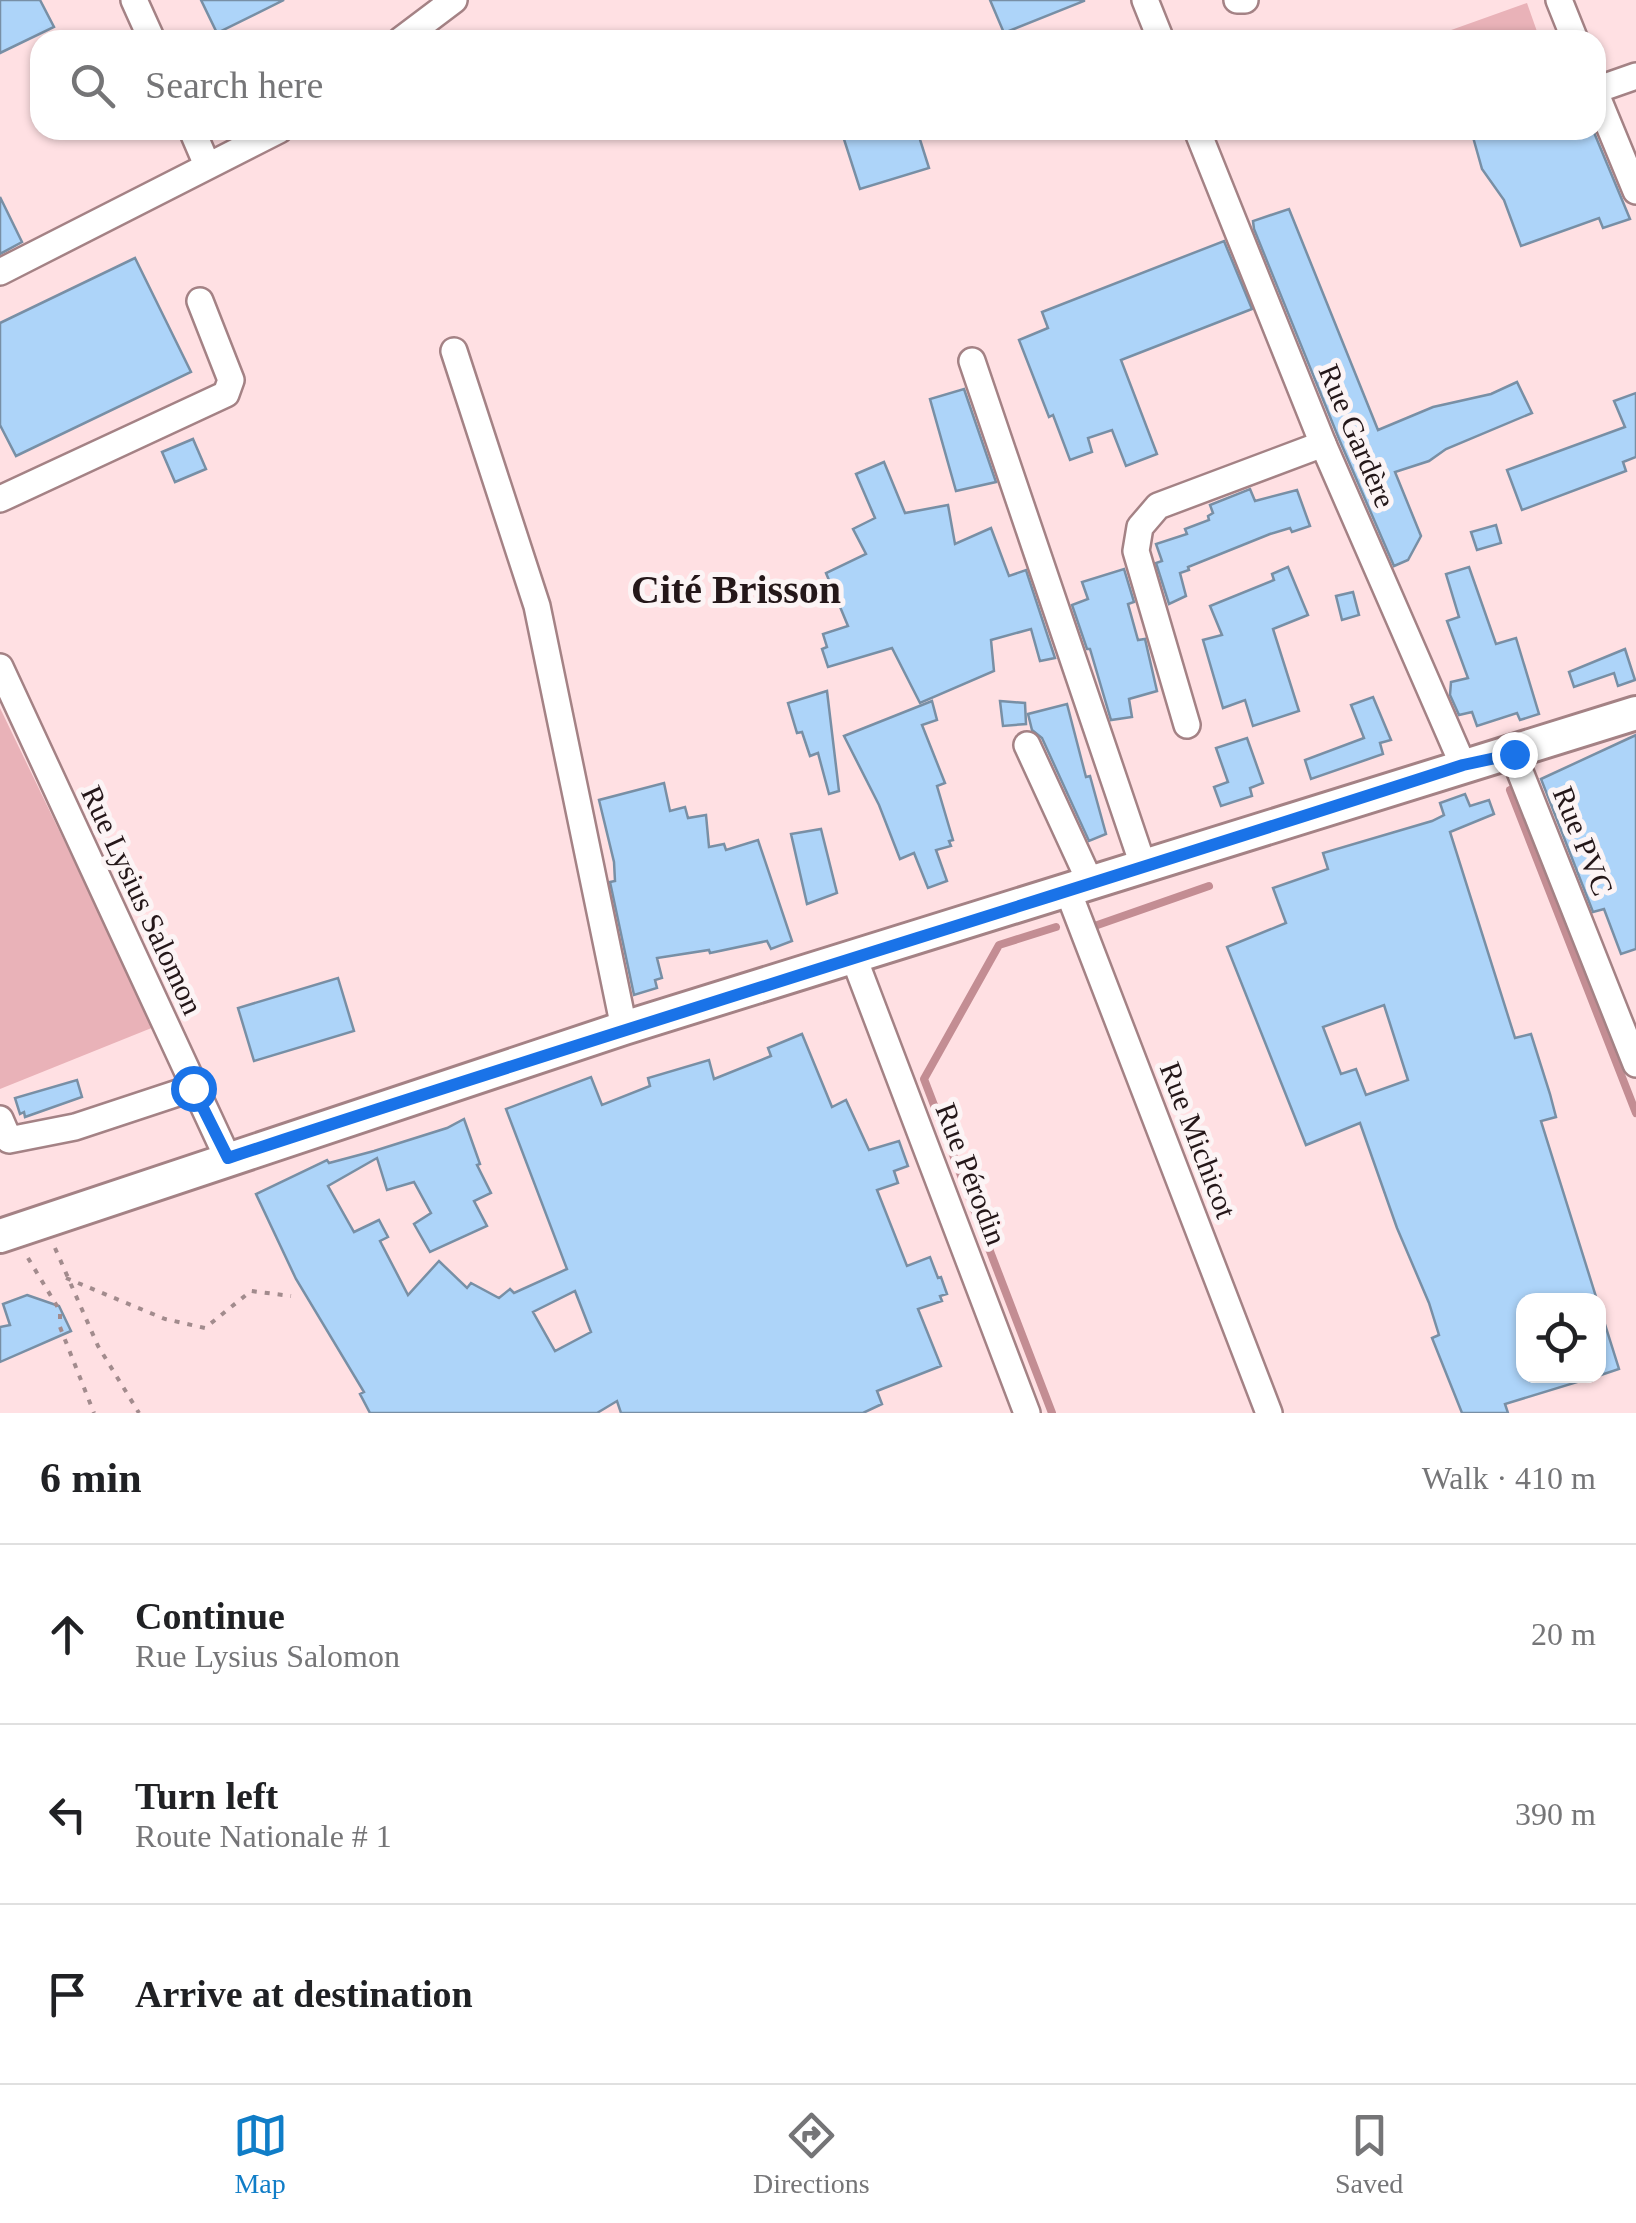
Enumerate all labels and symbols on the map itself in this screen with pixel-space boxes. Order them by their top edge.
street label: Rue Gardère [1312,359,1402,512]
district label: Cité Brisson [631,567,841,612]
route end [1492,732,1538,778]
street label: Rue Lysius Salomon [75,780,210,1019]
street label: Rue PVC [1547,782,1620,900]
street label: Rue Michicot [1154,1057,1244,1223]
route start [171,1066,217,1112]
street label: Rue Pérodin [929,1098,1014,1249]

